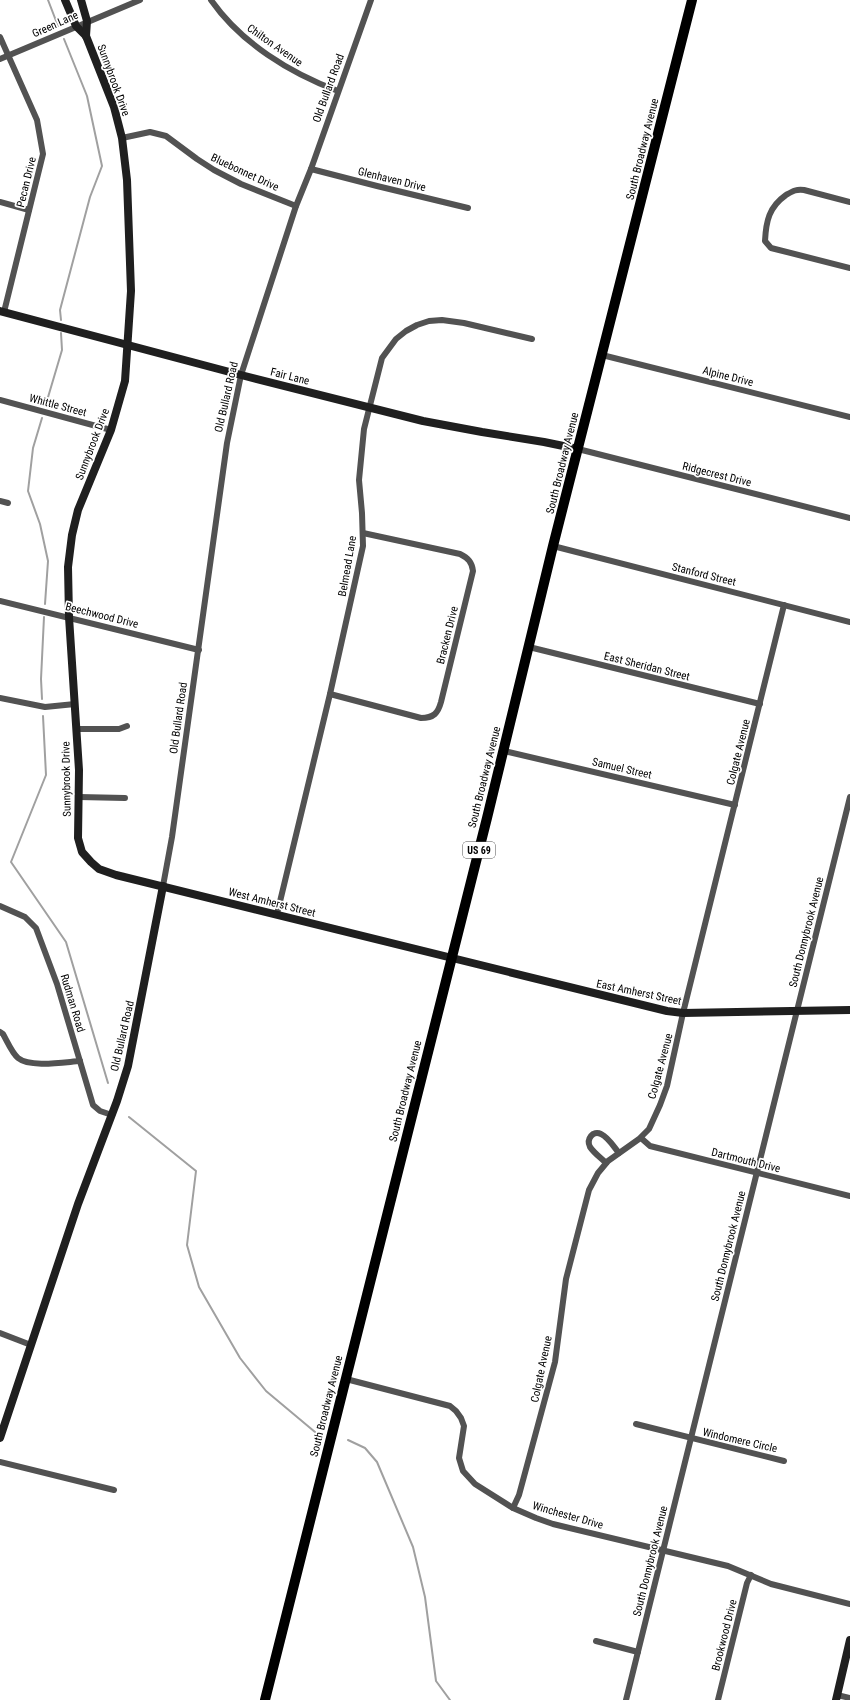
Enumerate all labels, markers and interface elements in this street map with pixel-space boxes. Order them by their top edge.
street label: Green Lane [30,9,80,40]
street label: Chilton Avenue [244,22,305,69]
street label: Sunnybrook Drive [95,43,133,118]
street label: Old Bullard Road [310,52,347,124]
street label: South Broadway Avenue [624,97,661,201]
street label: Bluebonnet Drive [209,151,281,194]
street label: Pecan Drive [14,156,39,209]
street label: Glenhaven Drive [357,165,427,194]
street label: Old Bullard Road [212,361,241,434]
street label: Alpine Drive [701,364,755,389]
street label: Fair Lane [269,365,311,388]
street label: Whittle Street [28,392,88,419]
street label: Sunnybrook Drive [73,407,112,482]
street label: South Broadway Avenue [544,411,581,515]
street label: Ridgecrest Drive [681,460,753,489]
street label: Belmead Lane [336,535,359,597]
street label: Stanford Street [670,560,737,589]
street label: Beechwood Drive [64,600,140,631]
street label: Bracken Drive [434,605,461,665]
street label: East Sheridan Street [603,650,691,683]
street label: Old Bullard Road [167,681,190,755]
street label: Colgate Avenue [724,718,753,786]
street label: South Broadway Avenue [466,725,503,829]
street label: Sunnybrook Drive [59,741,74,817]
street label: Samuel Street [591,755,653,782]
road number: US 69 [463,842,495,858]
street label: South Donnybrook Avenue [786,875,827,989]
street label: West Amherst Street [227,885,317,920]
street label: Rudman Road [58,973,88,1034]
street label: East Amherst Street [595,977,683,1008]
street label: Old Bullard Road [108,1000,137,1073]
street label: Colgate Avenue [645,1032,676,1100]
street label: South Broadway Avenue [387,1039,424,1143]
street label: Dartmouth Drive [710,1146,782,1175]
street label: South Donnybrook Avenue [708,1189,749,1303]
street label: Colgate Avenue [528,1335,555,1404]
street label: South Broadway Avenue [308,1354,345,1458]
street label: Windomere Circle [701,1426,779,1455]
street label: Winchester Drive [531,1499,605,1532]
street label: South Donnybrook Avenue [630,1504,671,1618]
street label: Brookwood Drive [709,1598,740,1672]

